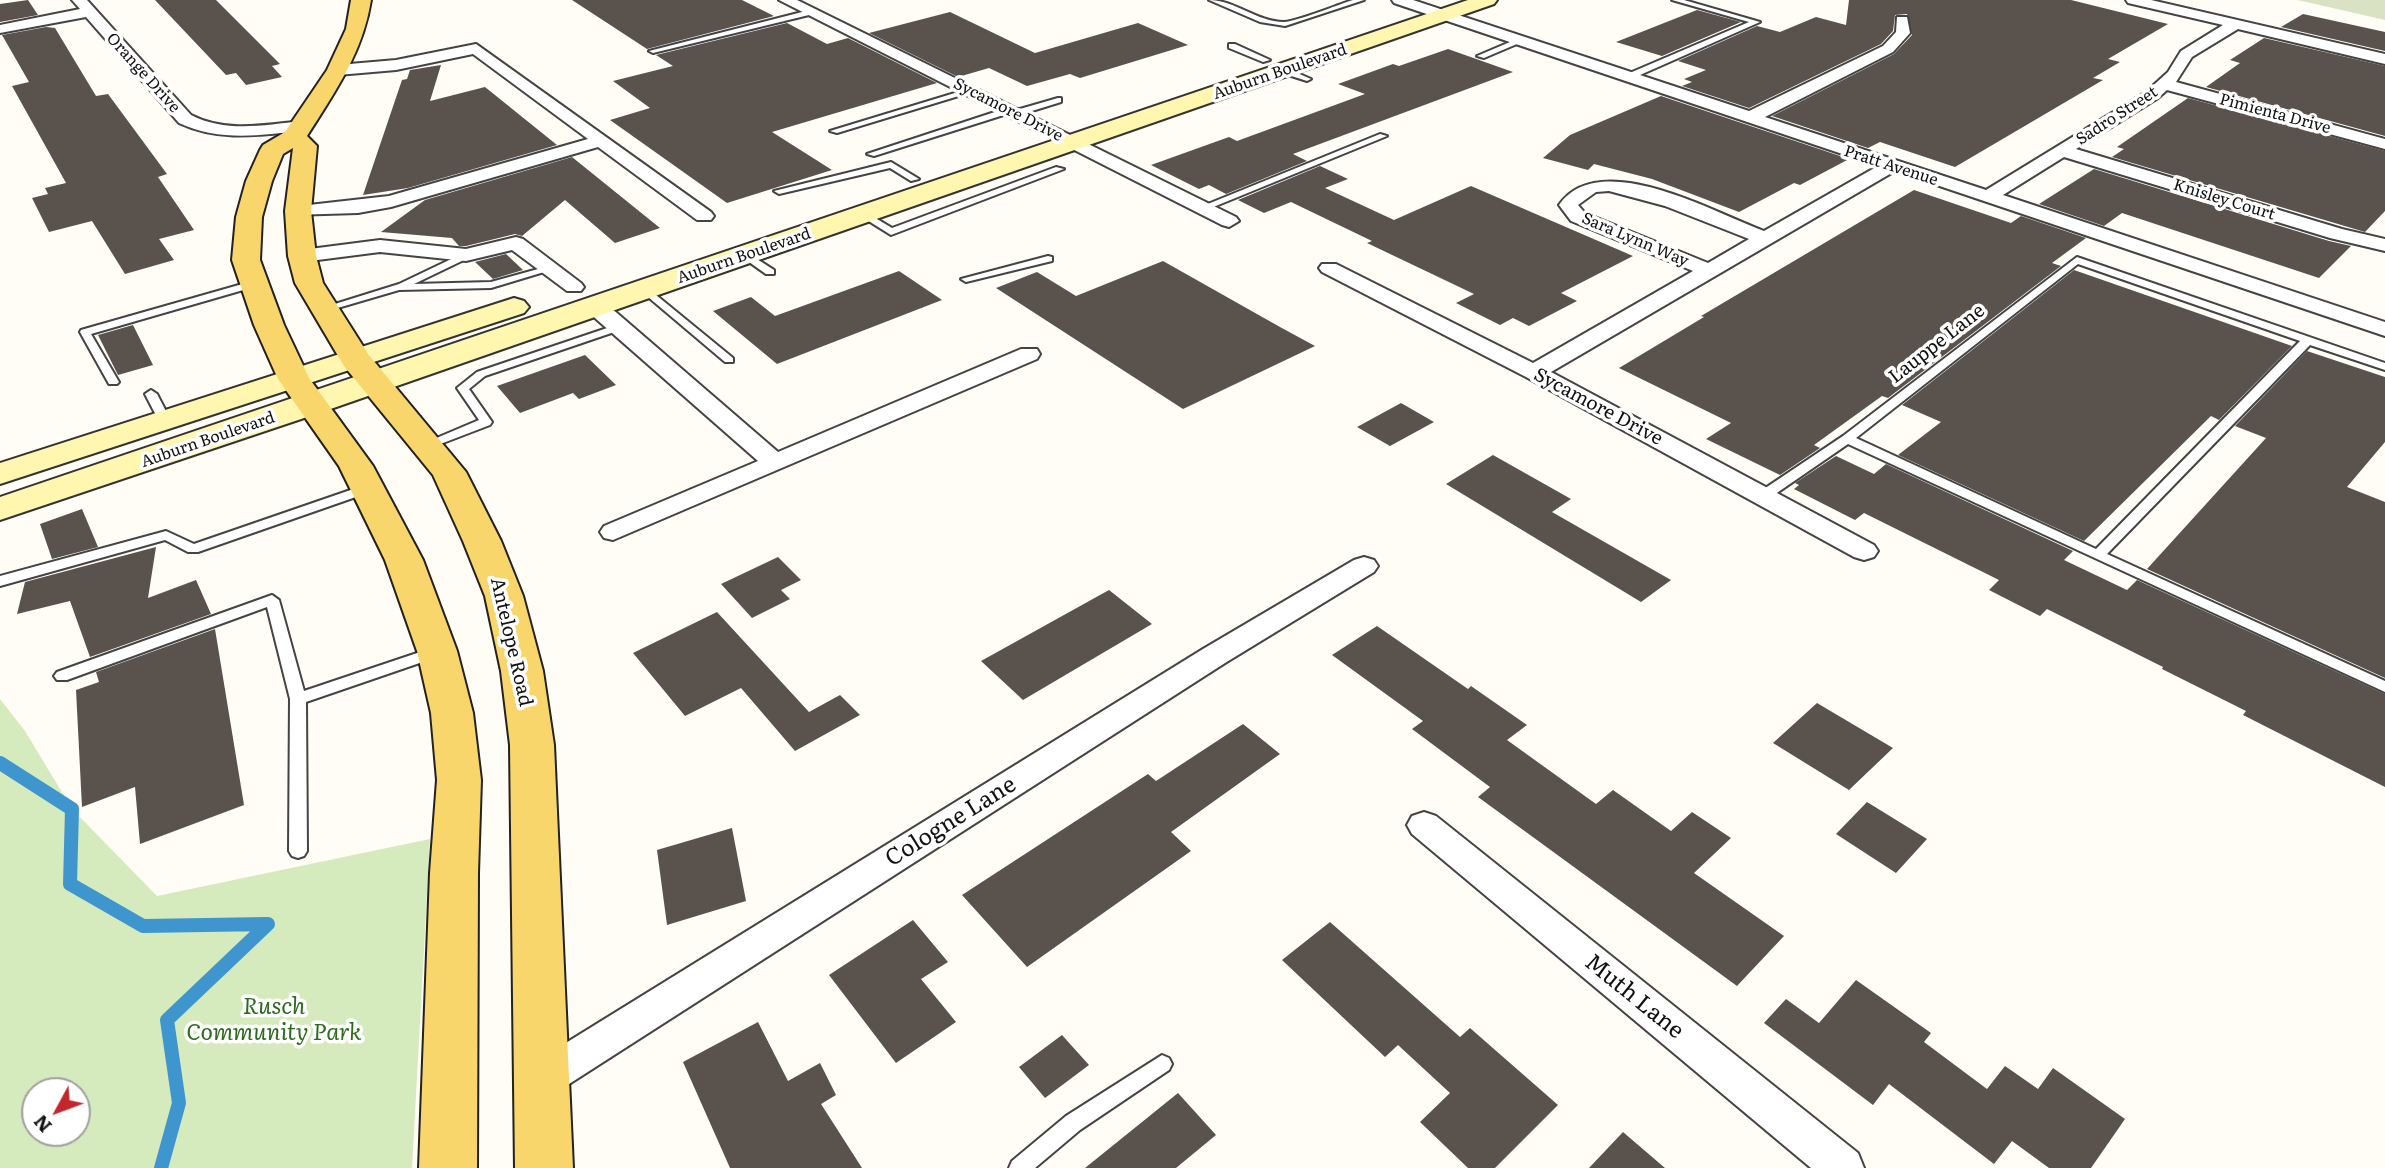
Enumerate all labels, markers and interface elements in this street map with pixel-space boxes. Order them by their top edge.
street label: Orange Drive [102,29,184,117]
street label: Auburn Boulevard [1211,40,1349,104]
street label: Sycamore Drive [950,74,1066,146]
street label: Sadro Street [2073,83,2161,149]
street label: Pimienta Drive [2217,90,2333,138]
street label: Pratt Avenue [1842,142,1940,190]
street label: Knisley Court [2171,175,2277,225]
street label: Sara Lynn Way [1579,209,1691,271]
street label: Auburn Boulevard [675,224,813,288]
street label: Lauppe Lane [1885,300,1989,388]
street label: Sycamore Drive [1530,363,1666,451]
street label: Auburn Boulevard [139,408,277,472]
street label: Antelope Road [485,575,537,709]
street label: Cologne Lane [881,771,1021,873]
street label: Muth Lane [1579,949,1689,1045]
park label: Rusch Community Park [186,993,362,1047]
north arrow [21,1077,91,1147]
text: N [26,1109,57,1140]

